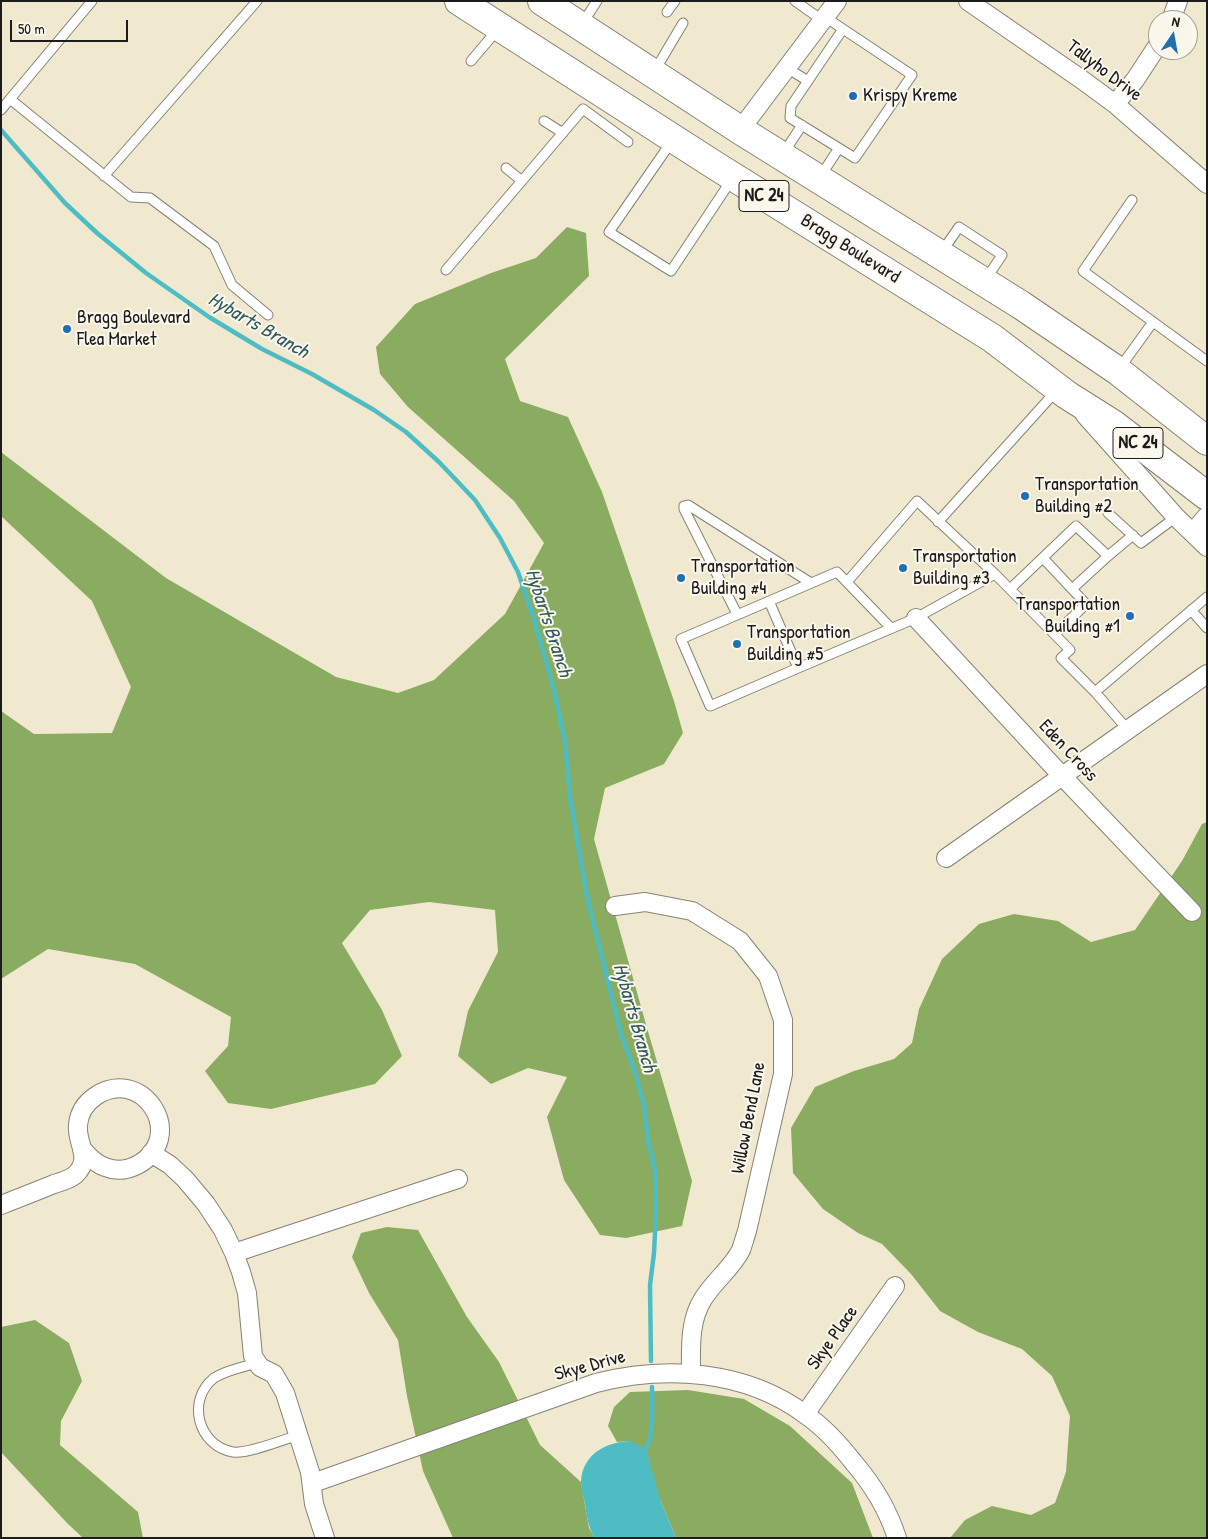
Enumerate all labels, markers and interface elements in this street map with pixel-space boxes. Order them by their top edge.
scale bar [12,10,130,42]
north arrow [1148,10,1198,60]
text: N [1170,11,1182,31]
text: 50 m [18,18,45,39]
street label: Tallyho Drive [1062,35,1146,107]
place label: Krispy Kreme [863,85,958,107]
marker: Krispy Kreme [847,90,859,102]
road number: NC 24 [739,180,789,212]
street label: Bragg Boulevard [796,209,904,289]
water label: Hybarts Branch [204,288,312,364]
place label: Bragg Boulevard Flea Market [77,307,190,351]
marker: Bragg Boulevard Flea Market [61,323,73,335]
road number: NC 24 [1113,428,1163,458]
place label: Transportation Building #2 [1035,474,1139,518]
marker: Transportation Building #2 [1019,490,1031,502]
place label: Transportation Building #3 [913,546,1017,590]
place label: Transportation Building #4 [691,556,795,600]
marker: Transportation Building #3 [897,562,909,574]
water label: Hybarts Branch [519,566,577,680]
marker: Transportation Building #4 [675,572,687,584]
place label: Transportation Building #1 [1016,594,1120,638]
marker: Transportation Building #1 [1124,610,1136,622]
place label: Transportation Building #5 [747,622,851,666]
marker: Transportation Building #5 [731,638,743,650]
street label: Eden Cross [1034,715,1102,787]
water label: Hybarts Branch [607,961,661,1075]
street label: Willow Bend Lane [727,1060,771,1176]
street label: Skye Place [803,1302,863,1374]
street label: Skye Drive [552,1346,628,1386]

